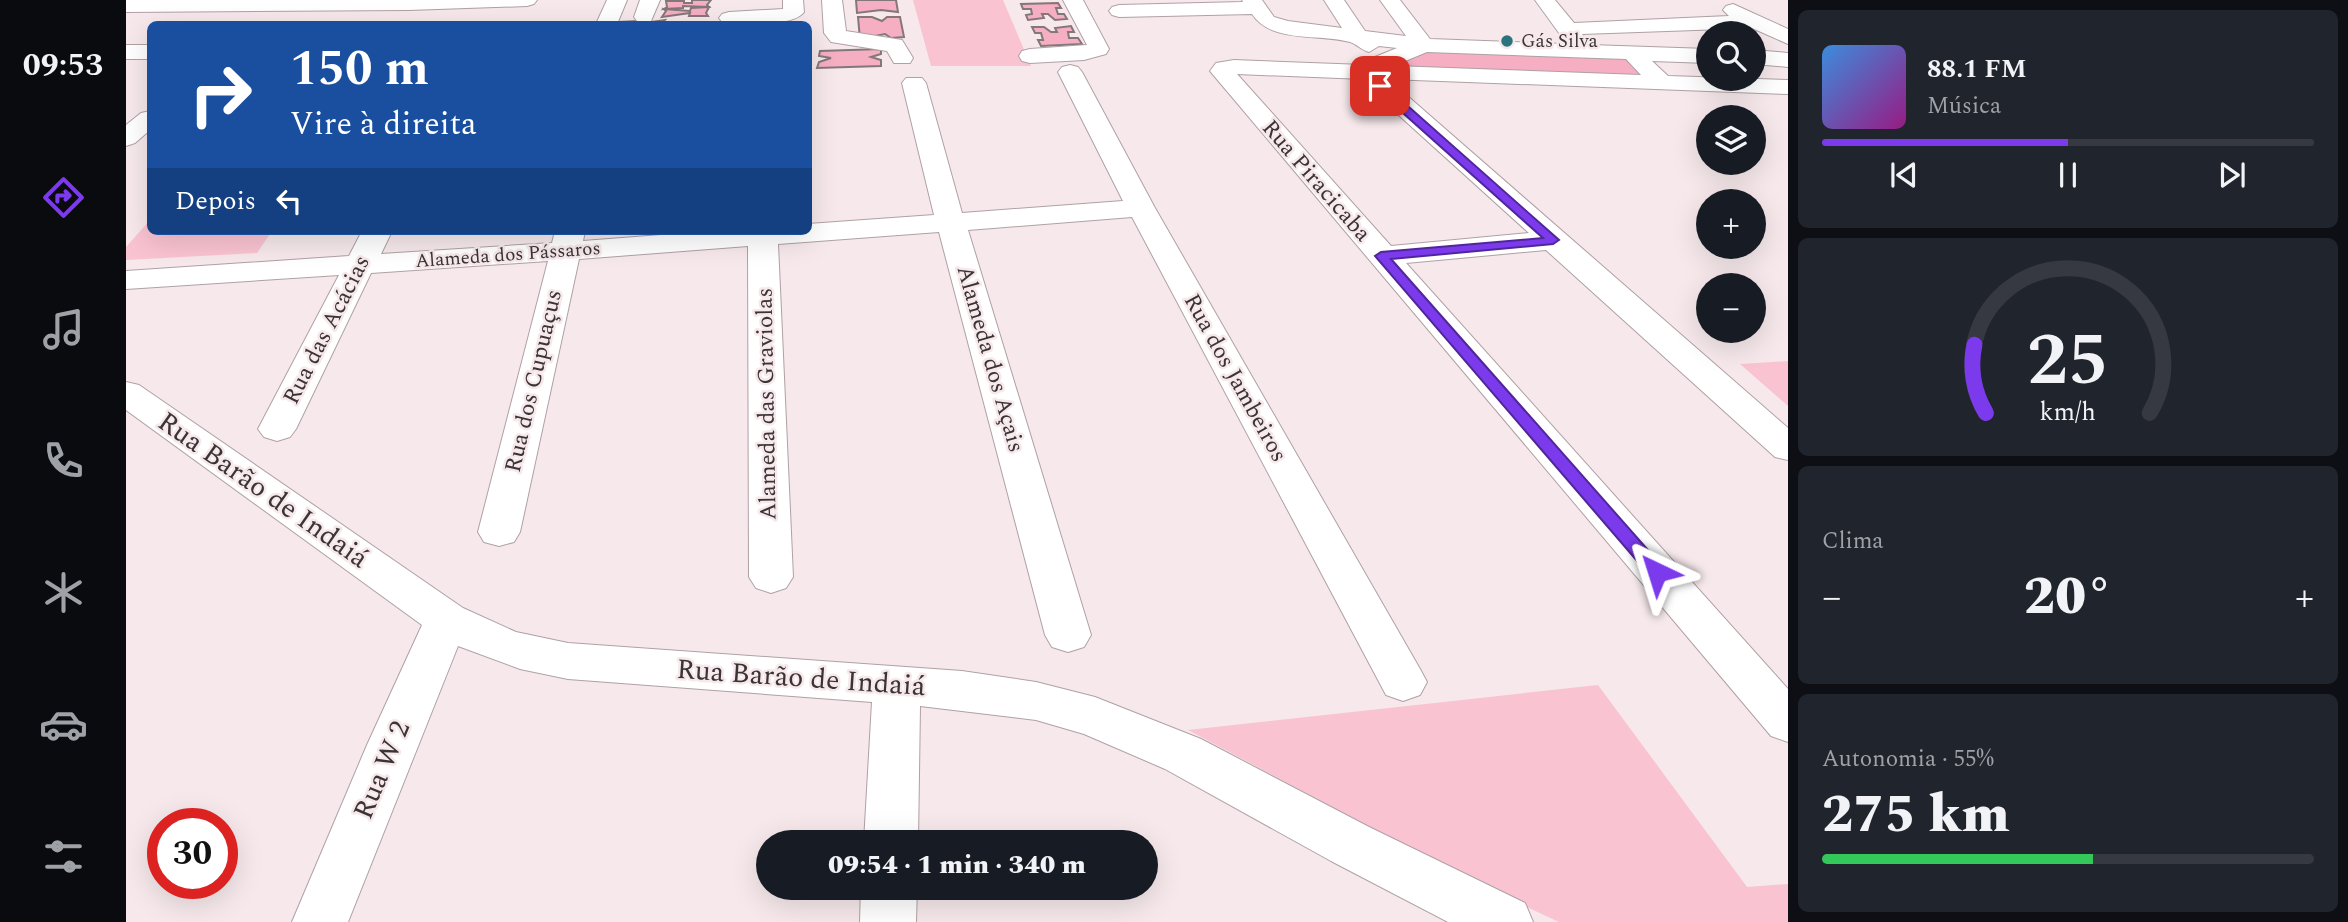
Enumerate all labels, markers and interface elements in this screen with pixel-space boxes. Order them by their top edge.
map controls [1696,21,1766,343]
button: search [1696,21,1766,91]
place label: Gás Silva [1521,27,1599,56]
text: 150 m [290,32,429,107]
marker: Gás Silva [1499,33,1515,49]
text: 09:53 [23,41,103,90]
icon: right [175,49,266,140]
text: 88.1 FM [1927,49,2027,89]
pin [1350,56,1410,116]
icon: arrive [1361,67,1399,105]
text: Música [1927,89,2001,124]
text: Vire à direita [290,100,477,149]
button: layers [1696,105,1766,175]
street label: Rua Piracicaba [1253,112,1379,250]
icon: previous [1885,156,1923,194]
icon: pause [2049,156,2087,194]
icon: next [2213,156,2251,194]
icon: directions [39,173,88,222]
text: Depois [175,181,256,221]
icon: left [270,182,308,220]
button: + [1696,189,1766,259]
street label: Alameda dos Pássaros [414,234,602,276]
street label: Rua das Acácias [274,249,380,411]
street label: Alameda dos Açais [947,261,1033,457]
button: − [1696,273,1766,343]
street label: Rua dos Cupuaçus [496,286,572,476]
street label: Alameda das Graviolas [747,287,787,521]
street label: Rua dos Jambeiros [1174,287,1296,469]
icon: music [39,305,88,354]
text: 25 [2027,306,2109,417]
text: km/h [2040,394,2096,432]
street label: Rua Barão de Indaiá [148,401,378,579]
icon: phone [39,436,88,485]
text: Clima [1822,524,1884,559]
position arrow [1620,535,1694,609]
text: 20° [2024,558,2112,637]
icon: climate [39,568,88,617]
text: − [1822,569,1841,627]
text: + [2295,569,2314,627]
street label: Rua Barão de Indaiá [675,648,927,708]
icon: car [39,700,88,749]
street label: Rua W 2 [342,714,422,826]
text: Autonomia · 55% [1822,742,1994,777]
text: 275 km [1822,776,2010,855]
speed limit sign: 30 [147,808,238,899]
icon: filters [39,832,88,881]
text: 09:54 · 1 min · 340 m [828,845,1086,885]

